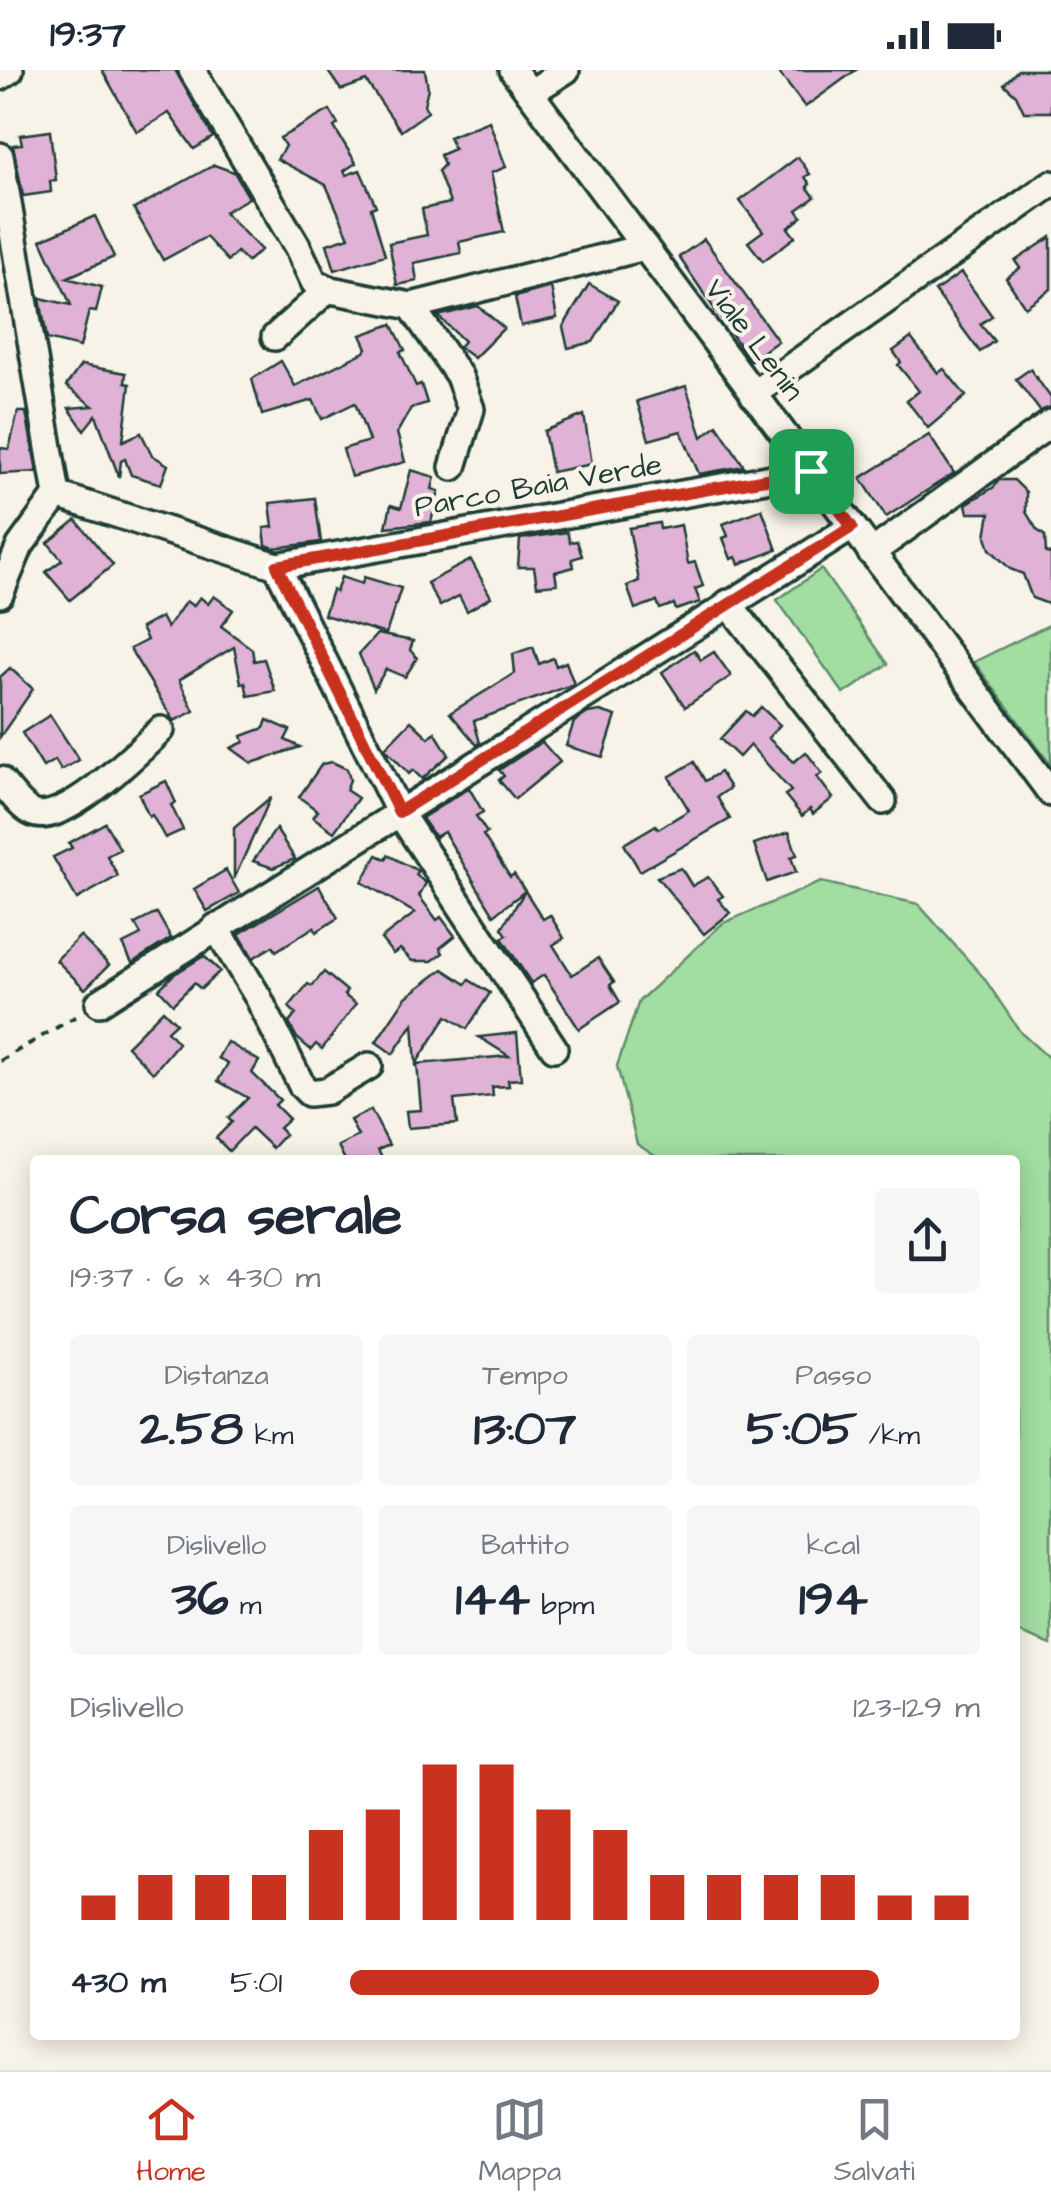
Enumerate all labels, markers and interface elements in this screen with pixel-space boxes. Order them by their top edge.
text: 19:37 [50,9,126,61]
street label: Viale Lenin [694,270,814,410]
pin [769,429,854,514]
street label: Parco Baia Verde [411,444,665,528]
icon: arrive [784,444,839,499]
text: Corsa serale [70,1179,402,1255]
button: share [875,1188,980,1293]
text: 19:37 · 6 × 430 m [70,1255,320,1300]
text: Distanza [165,1356,269,1395]
text: Tempo [482,1356,568,1395]
text: Passo [795,1356,871,1395]
text: 2.58 [140,1395,243,1464]
text: 13:07 [474,1395,576,1464]
text: 5:05 [747,1395,857,1464]
text: km [243,1416,294,1455]
text: /km [857,1416,920,1455]
text: Dislivello [167,1526,266,1565]
text: Battito [481,1526,569,1565]
text: kcal [807,1526,860,1565]
text: 36 [172,1565,229,1634]
text: 144 [456,1565,530,1634]
text: 194 [799,1565,868,1634]
text: m [229,1586,262,1625]
text: bpm [530,1586,594,1625]
text: Dislivello [70,1685,184,1730]
text: 123–129 m [853,1685,980,1730]
text: 430 m [70,1960,166,2005]
text: 5:01 [230,1960,282,2005]
tab: Home [136,2092,206,2191]
tab: Mappa [478,2092,561,2191]
tab: Salvati [834,2092,915,2191]

